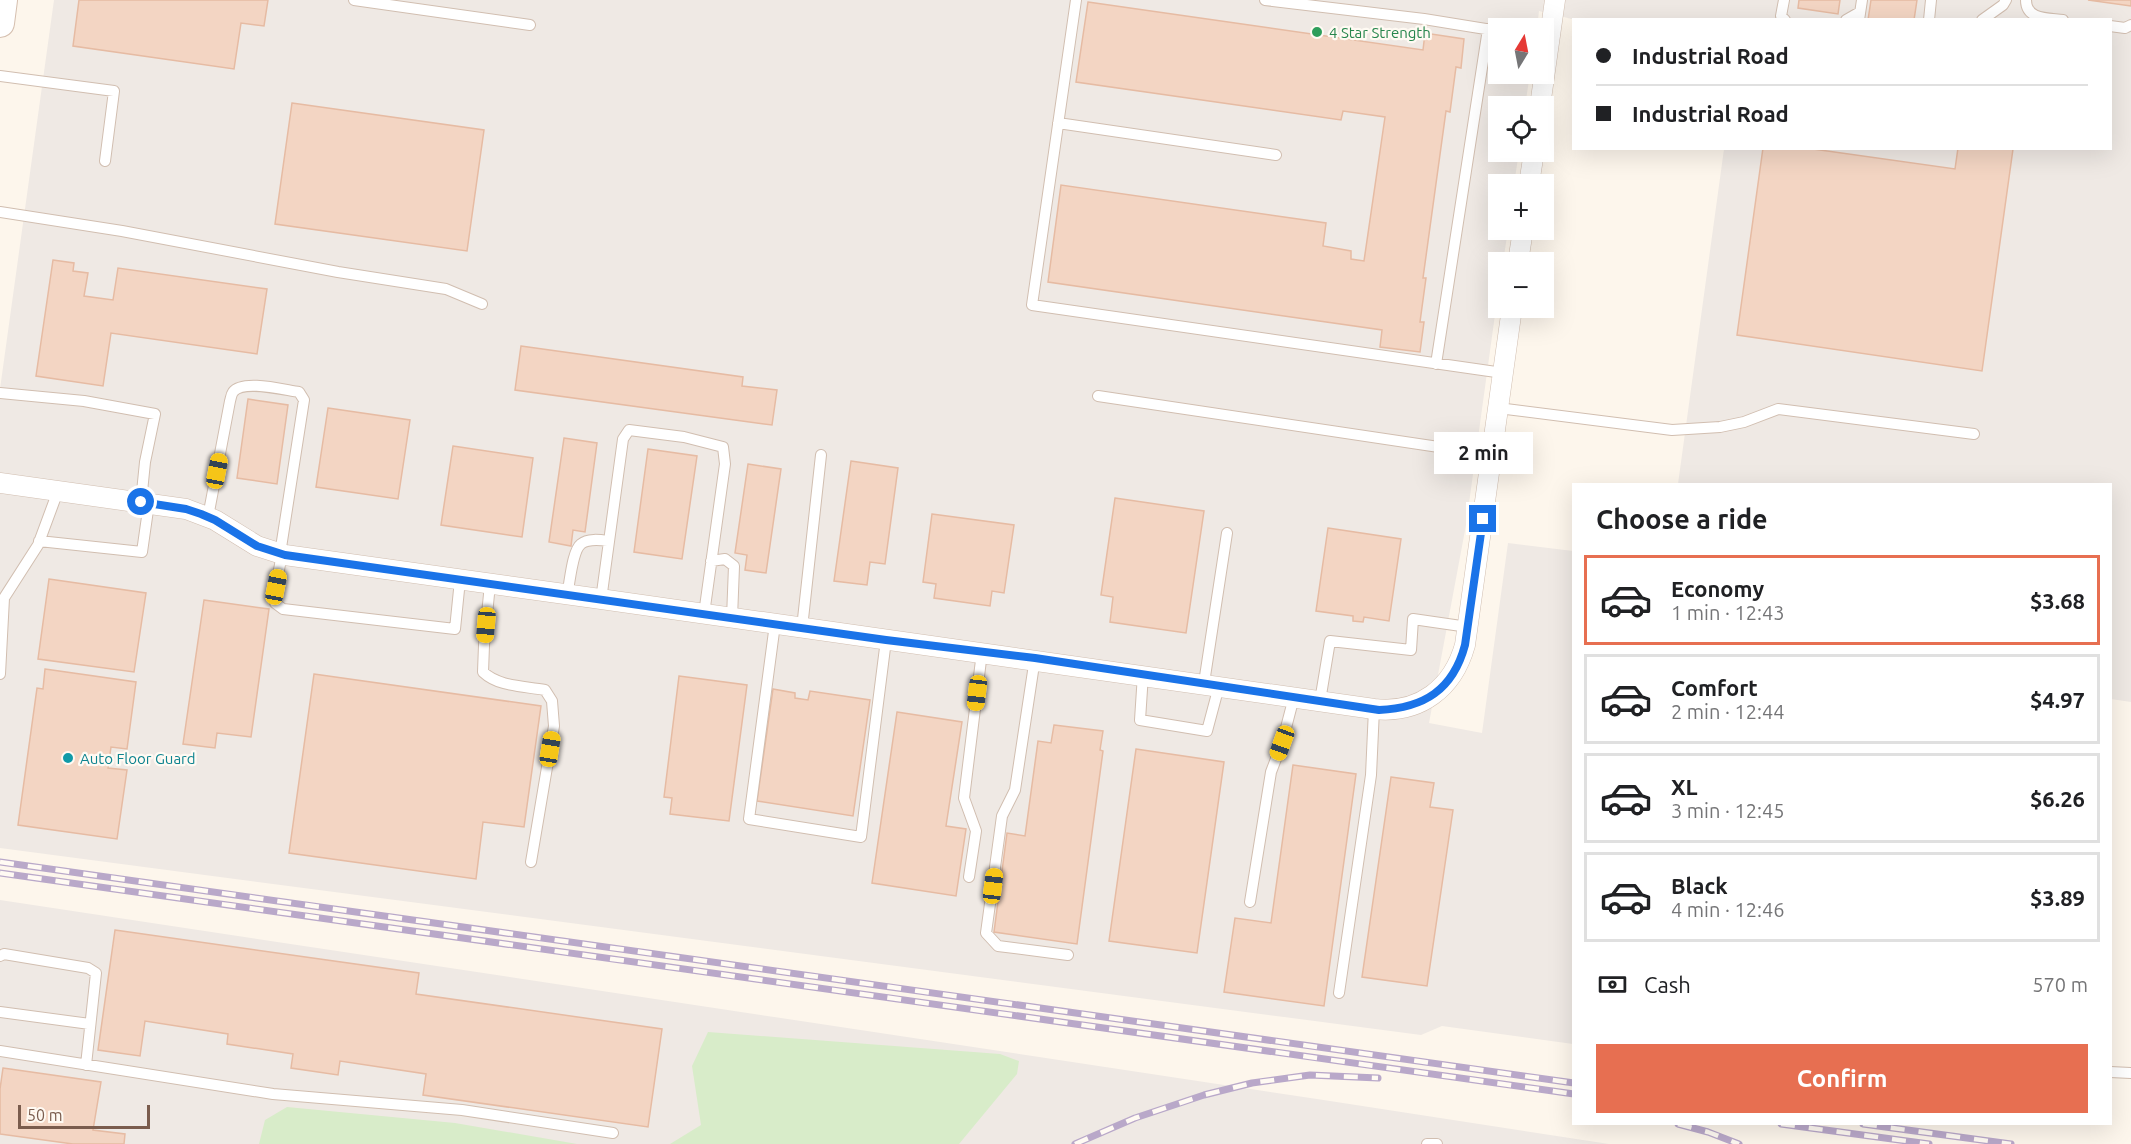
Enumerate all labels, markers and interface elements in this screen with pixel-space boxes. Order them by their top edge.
north arrow [1488,18,1554,84]
map controls [1488,18,1554,318]
place label: 4 Star Strength [1329,24,1431,41]
marker: 4 Star Strength [1310,25,1324,39]
text: Industrial Road [1632,43,1789,68]
button: locate [1488,96,1554,162]
text: Industrial Road [1632,101,1789,126]
button: + [1488,174,1554,240]
button: − [1488,252,1554,318]
callout: 2 min [1434,432,1532,474]
text: 2 min [1458,441,1509,464]
car [205,452,229,490]
route start [127,488,154,515]
text: Choose a ride [1596,504,1768,534]
route end [1469,505,1496,532]
car [264,568,288,606]
icon: car [1599,573,1653,627]
text: Economy [1671,576,1764,601]
text: $3.68 [2030,588,2085,613]
text: 1 min · 12:43 [1671,601,1785,624]
car [475,606,497,644]
icon: car [1599,672,1653,726]
car [966,674,988,712]
text: Comfort [1671,675,1758,700]
text: $4.97 [2030,687,2085,712]
text: 2 min · 12:44 [1671,700,1785,723]
car [1267,723,1297,763]
car [538,730,562,768]
place label: Auto Floor Guard [80,750,196,767]
marker: Auto Floor Guard [61,751,75,765]
icon: car [1599,771,1653,825]
text: XL [1671,774,1698,799]
text: $6.26 [2030,786,2085,811]
text: 3 min · 12:45 [1671,799,1785,822]
car [982,867,1004,905]
icon: car [1599,870,1653,924]
text: Black [1671,873,1728,898]
text: $3.89 [2030,885,2085,910]
text: 4 min · 12:46 [1671,898,1785,921]
icon: cash [1596,968,1629,1001]
text: Cash [1644,972,1691,997]
text: 570 m [2032,973,2088,996]
button: Confirm [1596,1044,2088,1113]
scale bar [18,1102,150,1130]
text: 50 m [27,1106,63,1124]

